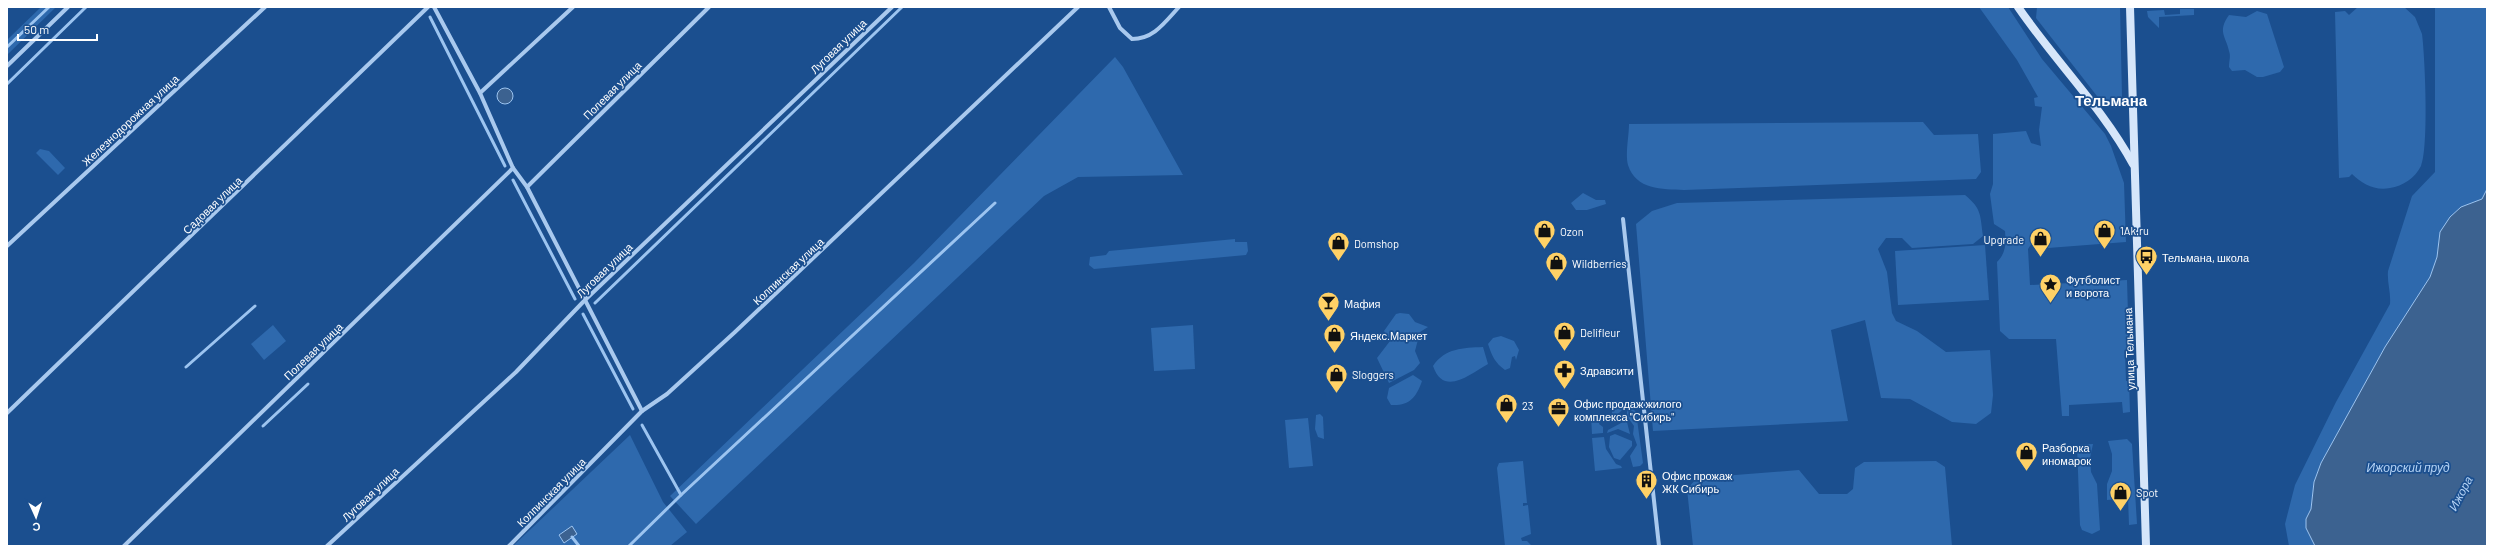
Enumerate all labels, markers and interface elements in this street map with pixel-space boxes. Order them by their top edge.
street label: Луговая улица [807,15,869,76]
scale bar [18,16,97,42]
text: 50 m [24,22,49,36]
street label: Полевая улица [580,58,644,122]
street label: Железнодорожная улица [79,71,182,168]
district label: Тельмана [2075,91,2148,109]
street label: Садовая улица [180,173,245,236]
shop icon: 1Ak.ru [2092,217,2118,250]
shop icon: Ozon [1532,218,1558,251]
place label: 1Ak.ru [2120,224,2149,237]
place label: Ozon [1560,225,1584,238]
shop icon: Upgrade [2027,226,2053,259]
shop icon: Domshop [1325,230,1351,263]
place label: Upgrade [1983,233,2024,246]
street label: Колпинская улица [750,234,827,307]
place label: Domshop [1354,237,1399,250]
street label: Луговая улица [573,239,635,300]
bus stop icon: Тельмана, школа [2134,244,2160,277]
shop icon: Wildberries [1544,250,1570,283]
place label: Тельмана, школа [2162,251,2250,264]
place label: Wildberries [1572,257,1627,270]
place icon: Футболист и ворота [2038,272,2064,305]
place label: Футболист и ворота [2066,273,2120,299]
bar icon: Мафия [1315,290,1341,323]
place label: Мафия [1344,297,1381,310]
street label: улица Тельмана [2121,307,2137,390]
street label: Полевая улица [281,319,346,382]
shop icon: Delifleur [1551,319,1577,352]
shop icon: Яндекс.Маркет [1322,322,1348,355]
place label: Delifleur [1580,326,1620,339]
place label: Яндекс.Маркет [1350,329,1427,342]
pharmacy icon: Здравсити [1552,357,1578,390]
shop icon: Sloggers [1323,361,1349,394]
place label: Здравсити [1580,364,1634,377]
place label: Sloggers [1352,368,1394,381]
shop icon: 23 [1493,392,1519,425]
office icon: Офис продаж жилого комплекса "Сибирь" [1546,396,1572,429]
place label: Офис продаж жилого комплекса "Сибирь" [1574,397,1682,423]
place label: 23 [1522,399,1534,412]
shop icon: Разборка иномарок [2014,440,2040,473]
place label: Разборка иномарок [2042,441,2091,467]
street label: Колпинская улица [514,454,589,529]
water label: Ижорский пруд [2366,460,2450,475]
street label: Луговая улица [339,464,402,524]
building icon: Офис прожаж ЖК Сибирь [1634,468,1660,501]
place label: Офис прожаж ЖК Сибирь [1662,469,1733,495]
water label: Ижора [2445,473,2476,513]
shop icon: Spot [2108,479,2134,512]
place label: Spot [2136,486,2158,499]
north arrow [16,497,56,537]
text: С [32,521,41,534]

